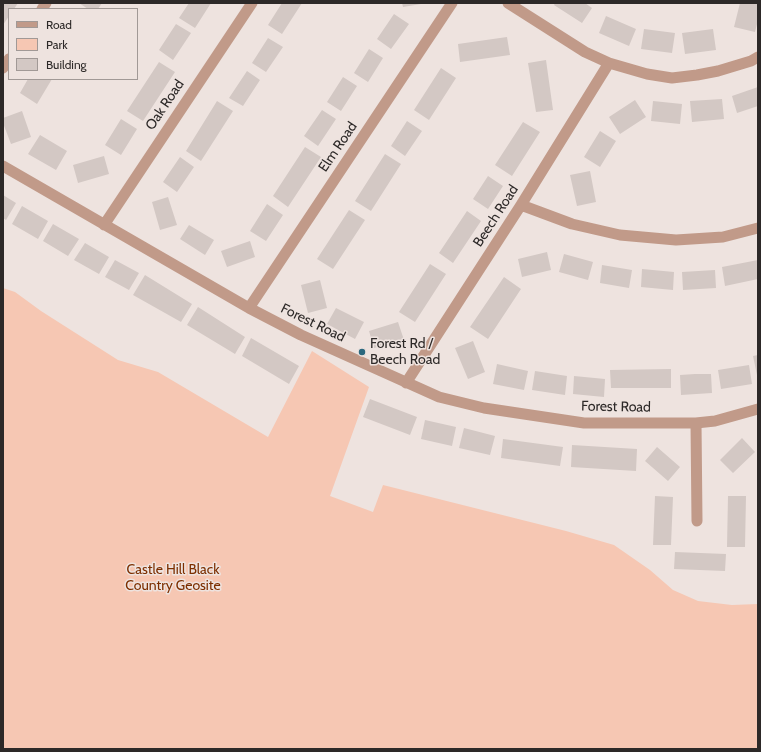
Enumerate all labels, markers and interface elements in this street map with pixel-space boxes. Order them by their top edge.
legend [8,8,138,80]
text: Road [46,17,72,32]
text: Park [46,37,68,52]
text: Building [46,57,87,72]
street label: Oak Road [142,77,188,133]
street label: Elm Road [315,119,361,175]
street label: Beech Road [470,182,522,250]
street label: Forest Road [278,300,348,346]
place label: Forest Rd / Beech Road [370,336,440,368]
marker: Forest Rd / Beech Road [357,347,367,357]
street label: Forest Road [581,398,651,416]
park label: Castle Hill Black Country Geosite [125,562,221,594]

